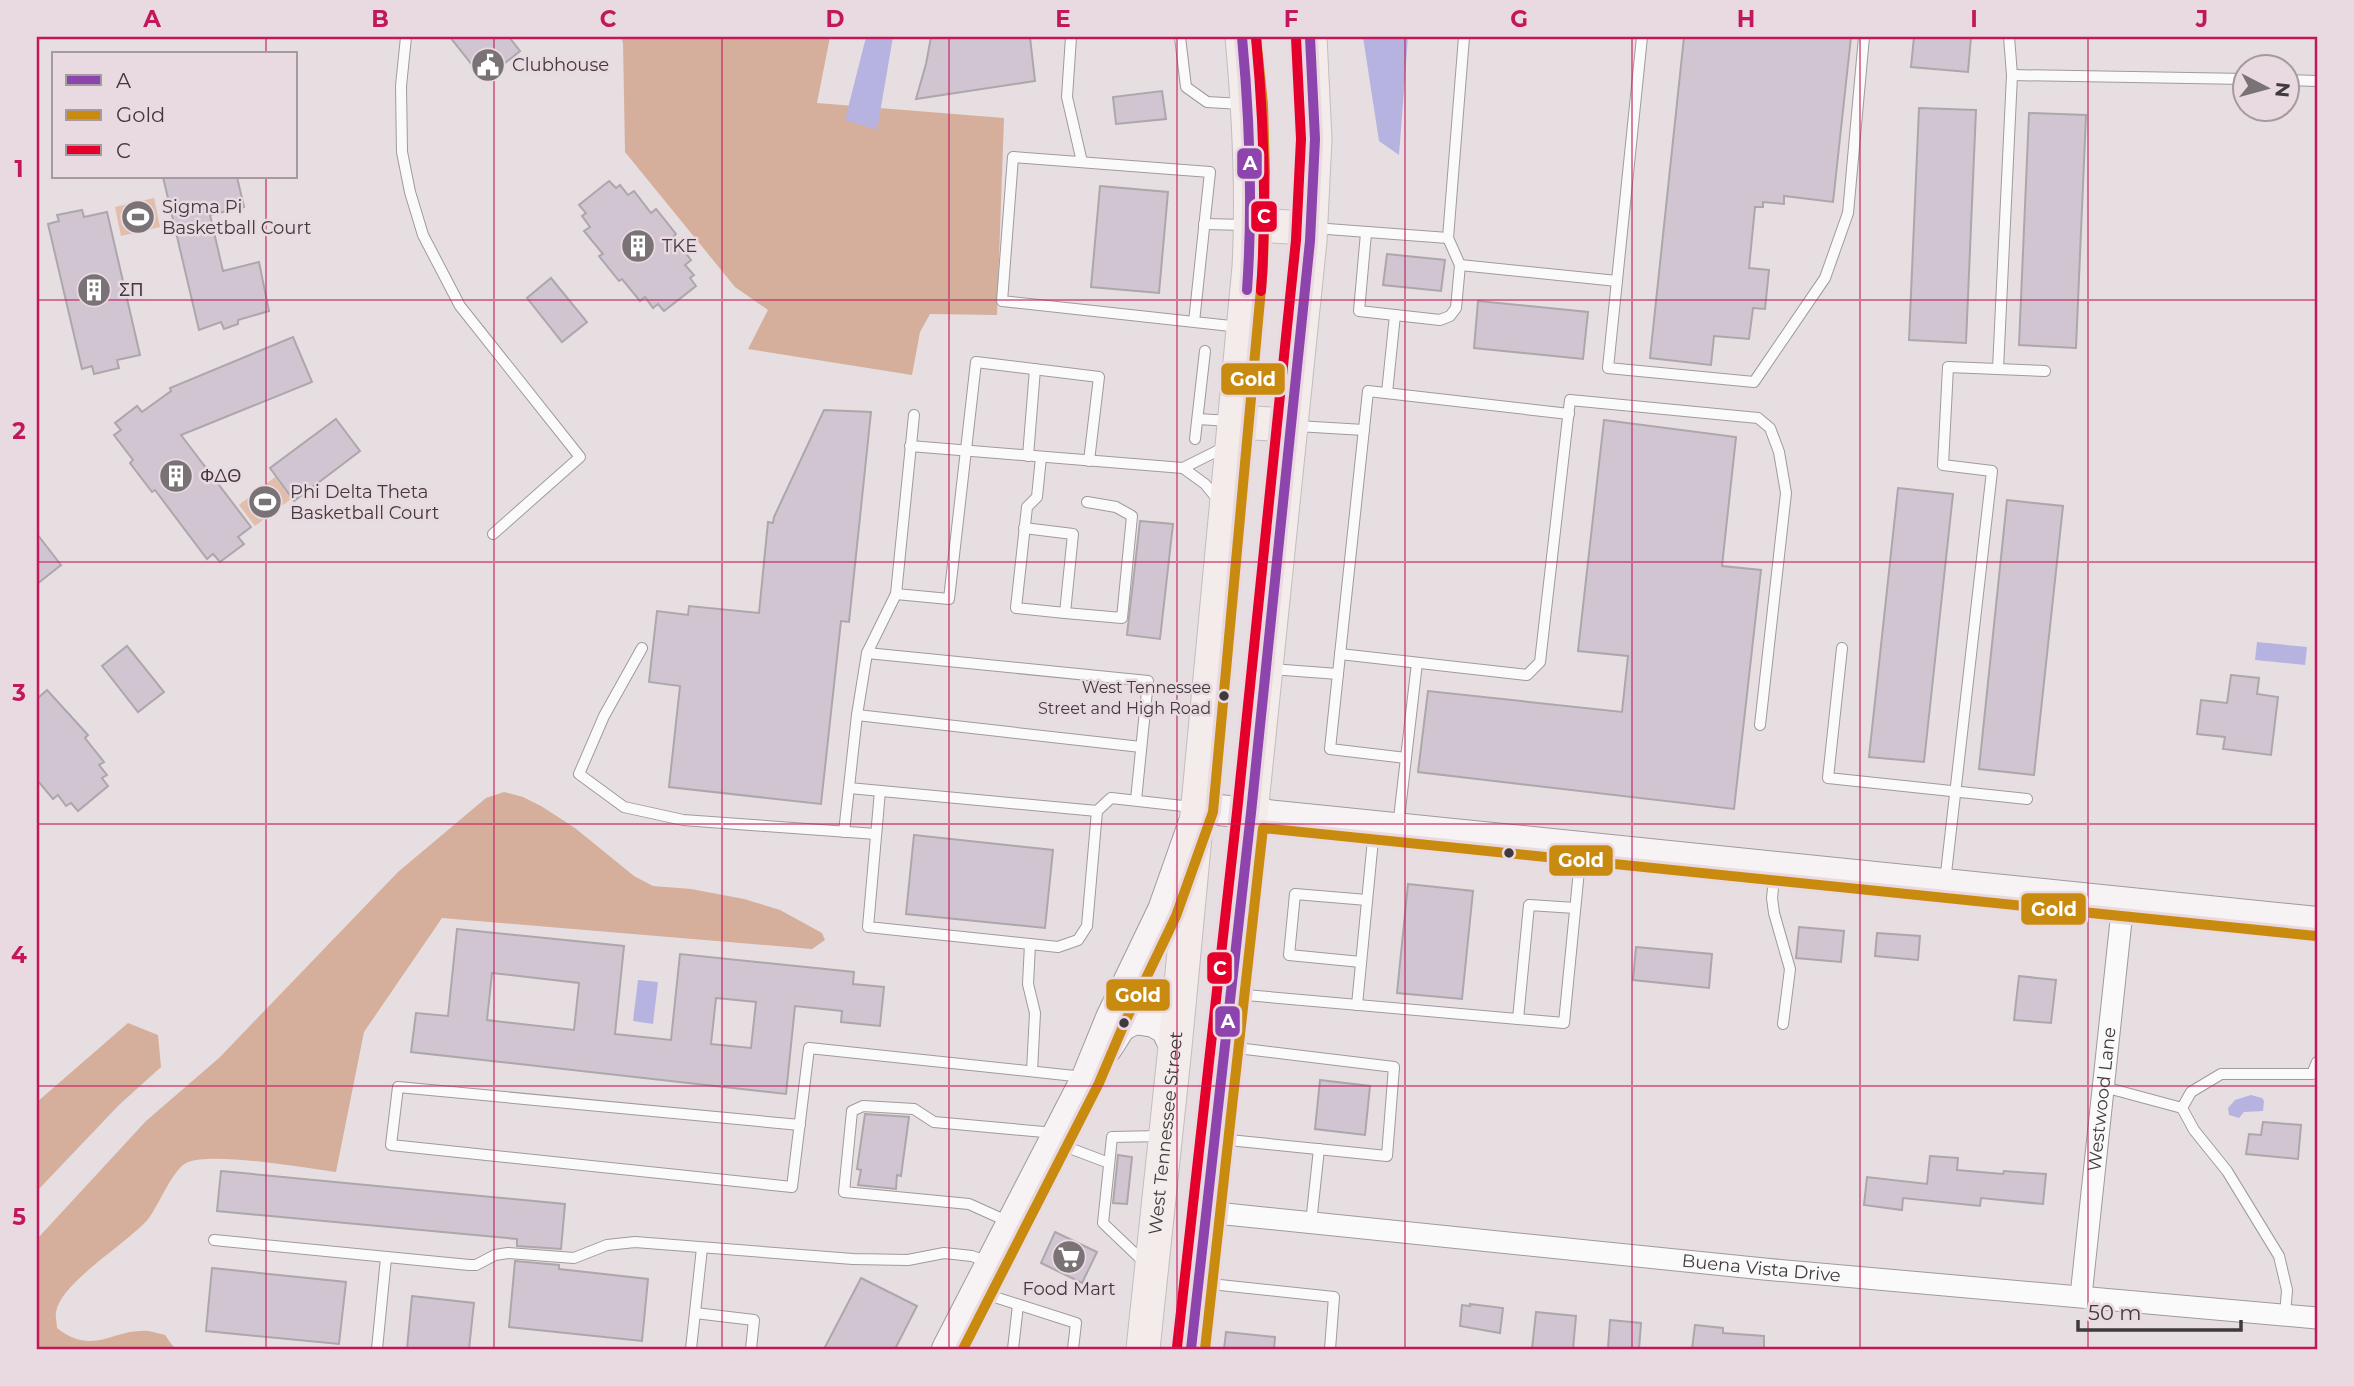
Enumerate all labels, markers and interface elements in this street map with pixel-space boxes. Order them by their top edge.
text: A [142,5,161,33]
text: B [371,5,389,33]
text: C [600,5,617,33]
text: D [826,5,845,33]
text: E [1055,5,1071,33]
text: F [1284,5,1299,33]
text: G [1510,5,1528,33]
text: H [1737,5,1755,33]
text: I [1970,5,1978,33]
text: J [2195,5,2208,33]
public building icon: Clubhouse [469,46,507,84]
legend [52,52,298,178]
north arrow [2232,52,2302,122]
place label: Clubhouse [512,54,609,76]
text: A [116,68,132,93]
text: N [2270,81,2295,99]
text: Gold [116,102,165,127]
text: C [116,138,131,163]
line badge: A [1236,147,1263,180]
text: A [1242,152,1258,175]
text: 1 [14,155,24,183]
place label: Sigma Pi Basketball Court [162,196,311,239]
sports icon: Sigma Pi Basketball Court [119,198,157,236]
line badge: C [1250,200,1278,233]
text: C [1257,205,1271,228]
building icon: TKE [619,227,657,265]
place label: TKE [662,235,697,257]
building icon: ΣΠ [75,271,113,309]
place label: ΣΠ [119,279,143,301]
line badge: Gold [1220,362,1286,396]
text: Gold [1230,368,1276,391]
text: 2 [12,417,26,445]
building icon: ΦΔΘ [157,457,195,495]
place label: ΦΔΘ [200,465,241,487]
place label: Phi Delta Theta Basketball Court [290,481,439,524]
sports icon: Phi Delta Theta Basketball Court [246,483,284,521]
place label: West Tennessee Street and High Road [1038,678,1211,718]
text: 3 [11,679,26,707]
marker: West Tennessee Street and High Road [1217,689,1231,703]
line badge: Gold [1548,844,1614,877]
unlabelled marker [1502,846,1516,860]
text: Gold [1558,849,1604,872]
line badge: Gold [2020,892,2087,926]
text: Gold [2031,898,2077,921]
text: 4 [11,941,27,969]
line badge: C [1206,951,1233,985]
text: C [1213,957,1227,980]
line badge: Gold [1105,978,1171,1012]
text: Gold [1115,984,1161,1007]
line badge: A [1214,1005,1241,1038]
text: A [1220,1010,1236,1033]
unlabelled marker [1117,1016,1131,1030]
street label: Westwood Lane [2083,1026,2121,1172]
street label: West Tennessee Street [1144,1030,1187,1236]
text: 5 [12,1203,26,1231]
supermarket icon: Food Mart [1050,1238,1088,1276]
street label: Buena Vista Drive [1681,1250,1842,1287]
place label: Food Mart [1022,1278,1116,1300]
scale bar [2078,1288,2240,1332]
text: 50 m [2088,1300,2142,1325]

